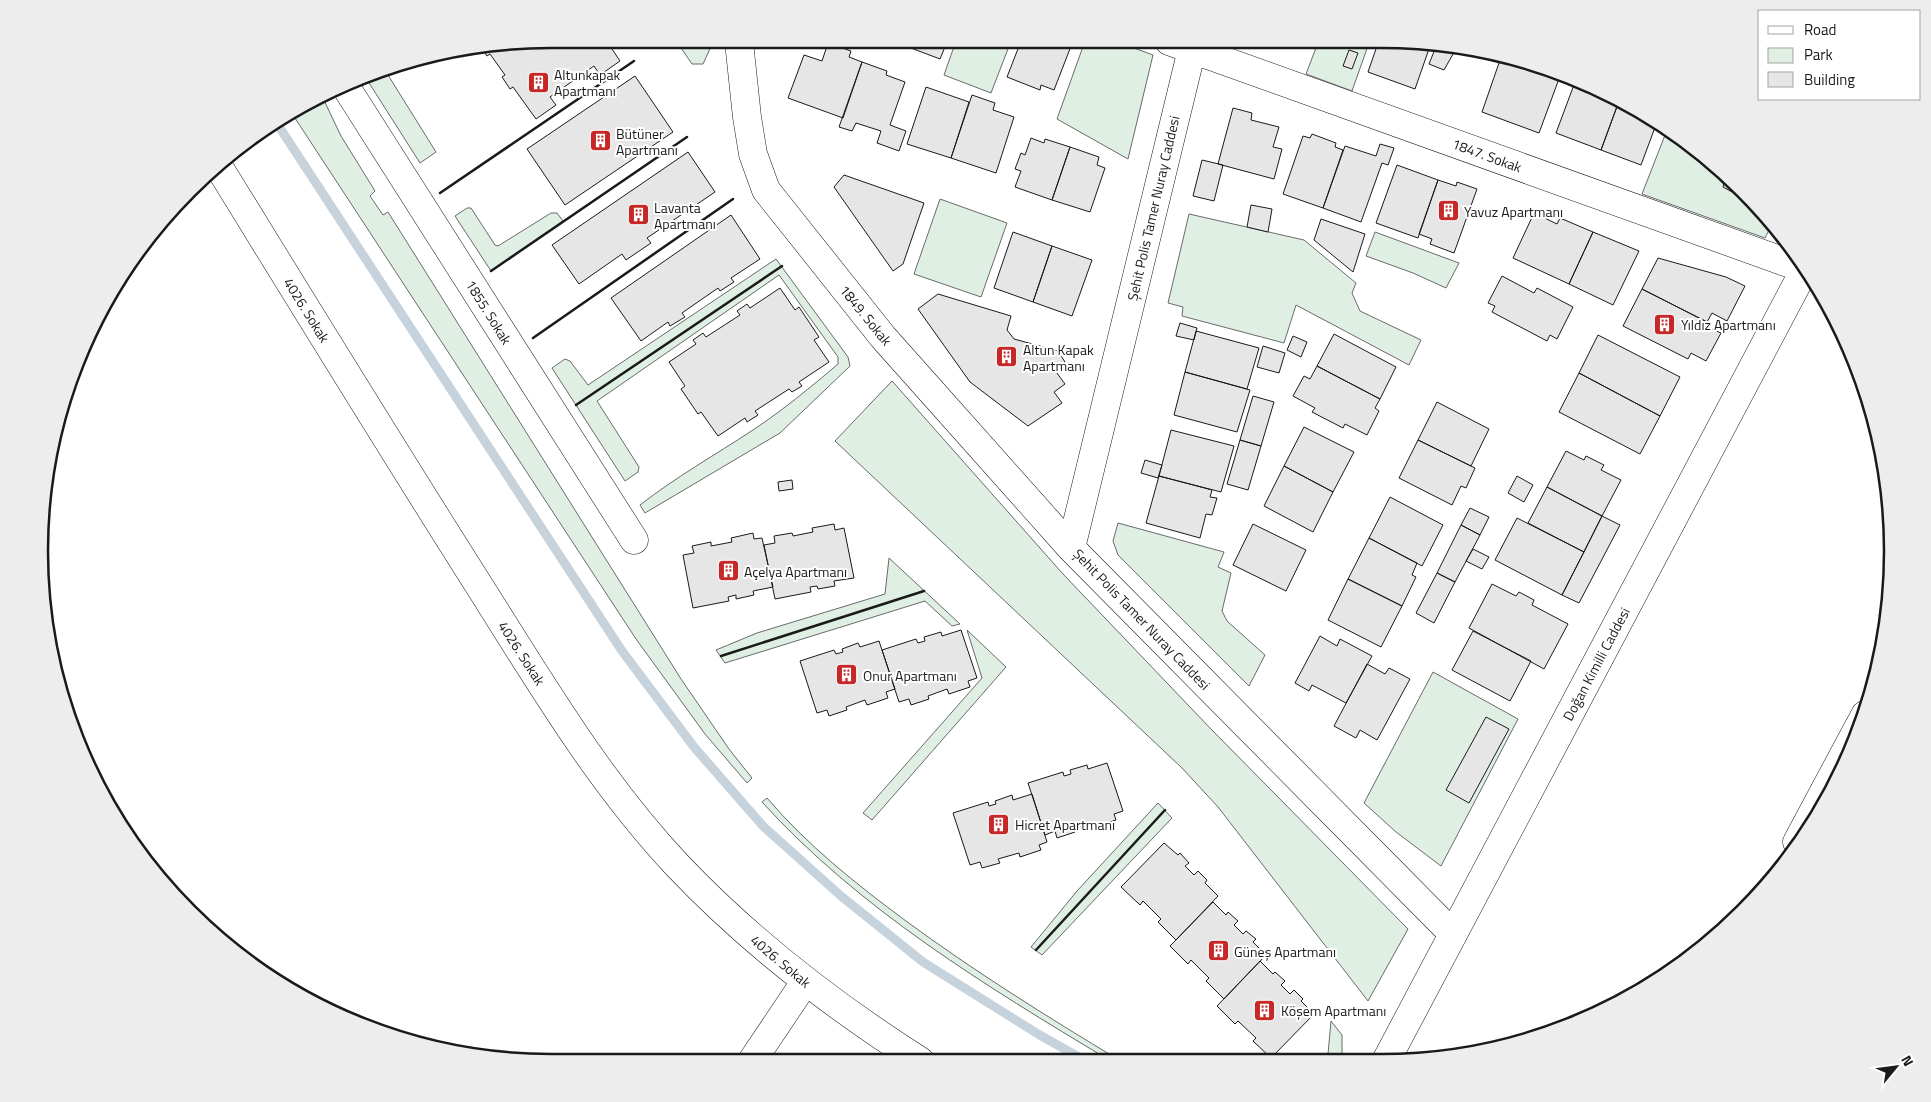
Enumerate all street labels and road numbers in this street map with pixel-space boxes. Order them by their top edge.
street label: Şehit Polis Tamer Nuray Caddesi [1121,113,1185,303]
street label: 1847. Sokak [1449,133,1525,177]
street label: 4026. Sokak [279,274,335,347]
street label: 1855. Sokak [461,276,517,349]
street label: 1849. Sokak [835,280,897,350]
street label: Şehit Polis Tamer Nuray Caddesi [1069,544,1215,694]
street label: Doğan Kimilli Caddesi [1557,604,1635,724]
street label: 4026. Sokak [493,617,551,690]
street label: 4026. Sokak [746,930,816,993]

